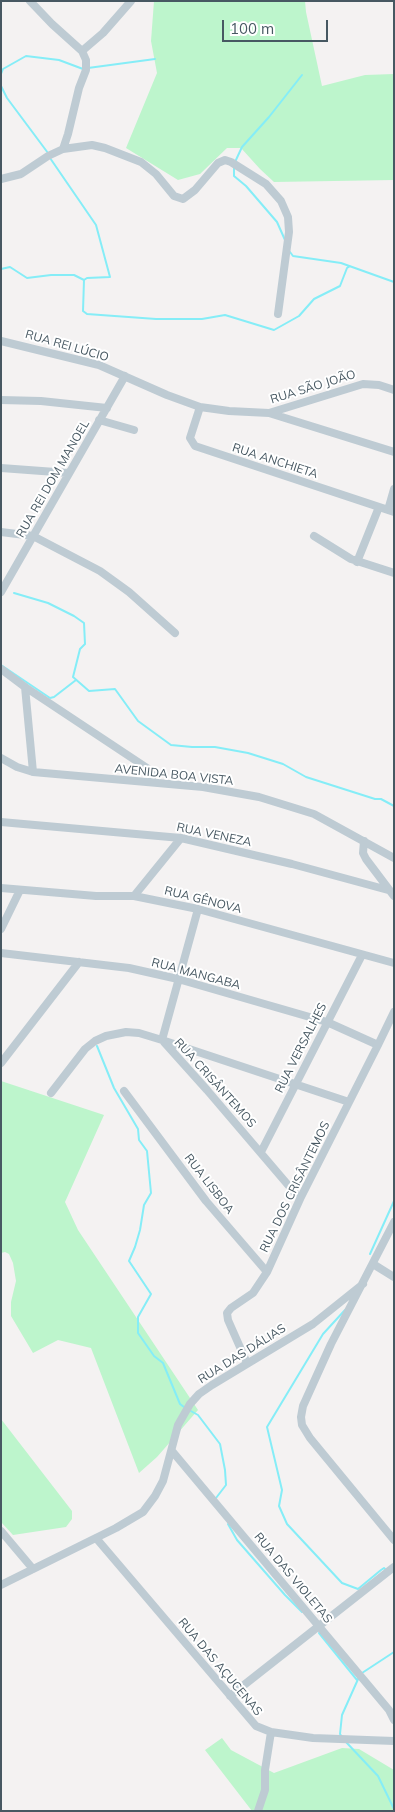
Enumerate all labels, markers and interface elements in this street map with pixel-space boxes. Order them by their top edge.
scale bar [225,10,331,42]
text: 100 m [230,19,274,38]
street label: RUA REI LÚCIO [24,327,110,365]
street label: RUA SÃO JOÃO [269,367,357,407]
street label: RUA REI DOM MANOEL [13,418,93,540]
street label: RUA ANCHIETA [230,440,320,482]
street label: AVENIDA BOA VISTA [114,762,234,788]
street label: RUA VENEZA [175,820,253,850]
street label: RUA GÊNOVA [163,883,243,917]
street label: RUA MANGABA [150,955,242,993]
street label: RUA VERSALHES [272,1001,330,1095]
street label: RUA CRISÂNTEMOS [171,1035,259,1131]
street label: RUA DOS CRISÂNTEMOS [257,1119,333,1255]
street label: RUA LISBOA [181,1151,237,1217]
street label: RUA DAS DÁLIAS [196,1321,288,1387]
street label: RUA DAS VIOLETAS [251,1530,335,1626]
street label: RUA DAS AÇUCENAS [175,1615,265,1719]

